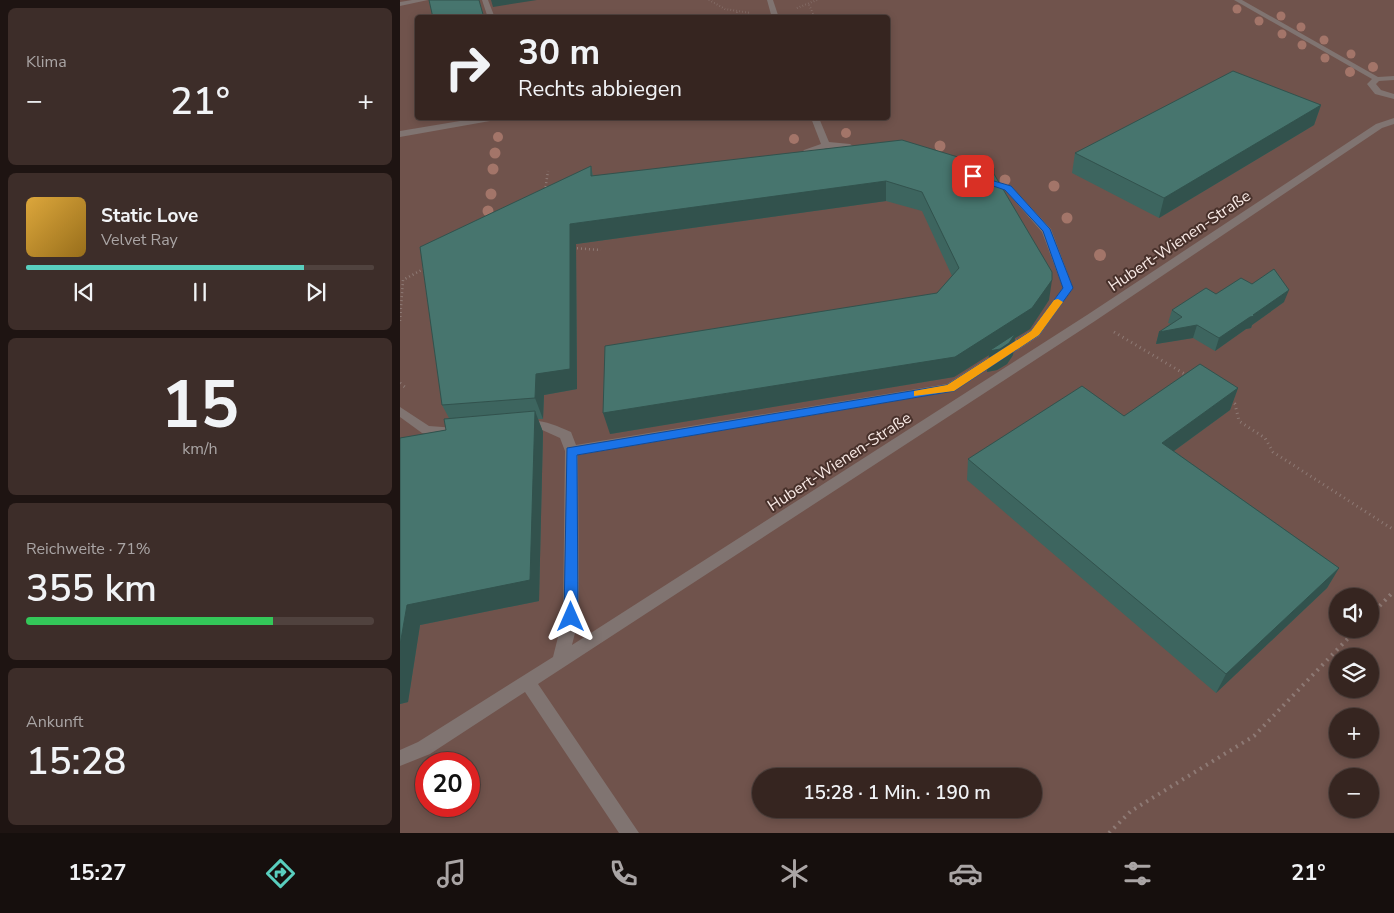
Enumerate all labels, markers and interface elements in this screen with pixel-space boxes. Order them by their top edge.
text: 30 m [518,29,600,76]
icon: right [435,35,500,100]
text: Klima [26,51,67,73]
text: Rechts abbiegen [518,74,682,104]
text: 21° [170,76,230,127]
text: − [26,82,43,120]
text: + [357,82,374,120]
pin [952,155,994,197]
icon: arrive [959,162,987,190]
street label: Hubert-Wienen-Straße [1104,185,1255,297]
text: Static Love [101,203,198,229]
text: Velvet Ray [101,229,178,251]
icon: previous [70,278,98,306]
icon: pause [186,278,214,306]
icon: next [302,278,330,306]
text: 15 [161,361,239,450]
street label: Hubert-Wienen-Straße [763,407,916,517]
text: km/h [182,438,218,460]
text: Reichweite · 71% [26,538,151,560]
text: 355 km [26,563,157,614]
map controls [1329,588,1379,818]
button: sound [1329,588,1379,638]
position arrow [544,590,596,642]
button: layers [1329,648,1379,698]
button: + [1329,708,1379,758]
text: Ankunft [26,711,83,733]
text: 15:28 [26,736,126,787]
speed limit sign: 20 [415,752,480,817]
button: − [1329,768,1379,818]
text: 15:28 · 1 Min. · 190 m [803,780,991,806]
icon: directions [263,856,298,891]
icon: music [434,856,469,891]
icon: phone [606,856,641,891]
icon: climate [777,856,812,891]
icon: car [948,856,983,891]
icon: filters [1120,856,1155,891]
text: 15:27 [68,858,126,888]
text: 21° [1291,858,1326,888]

